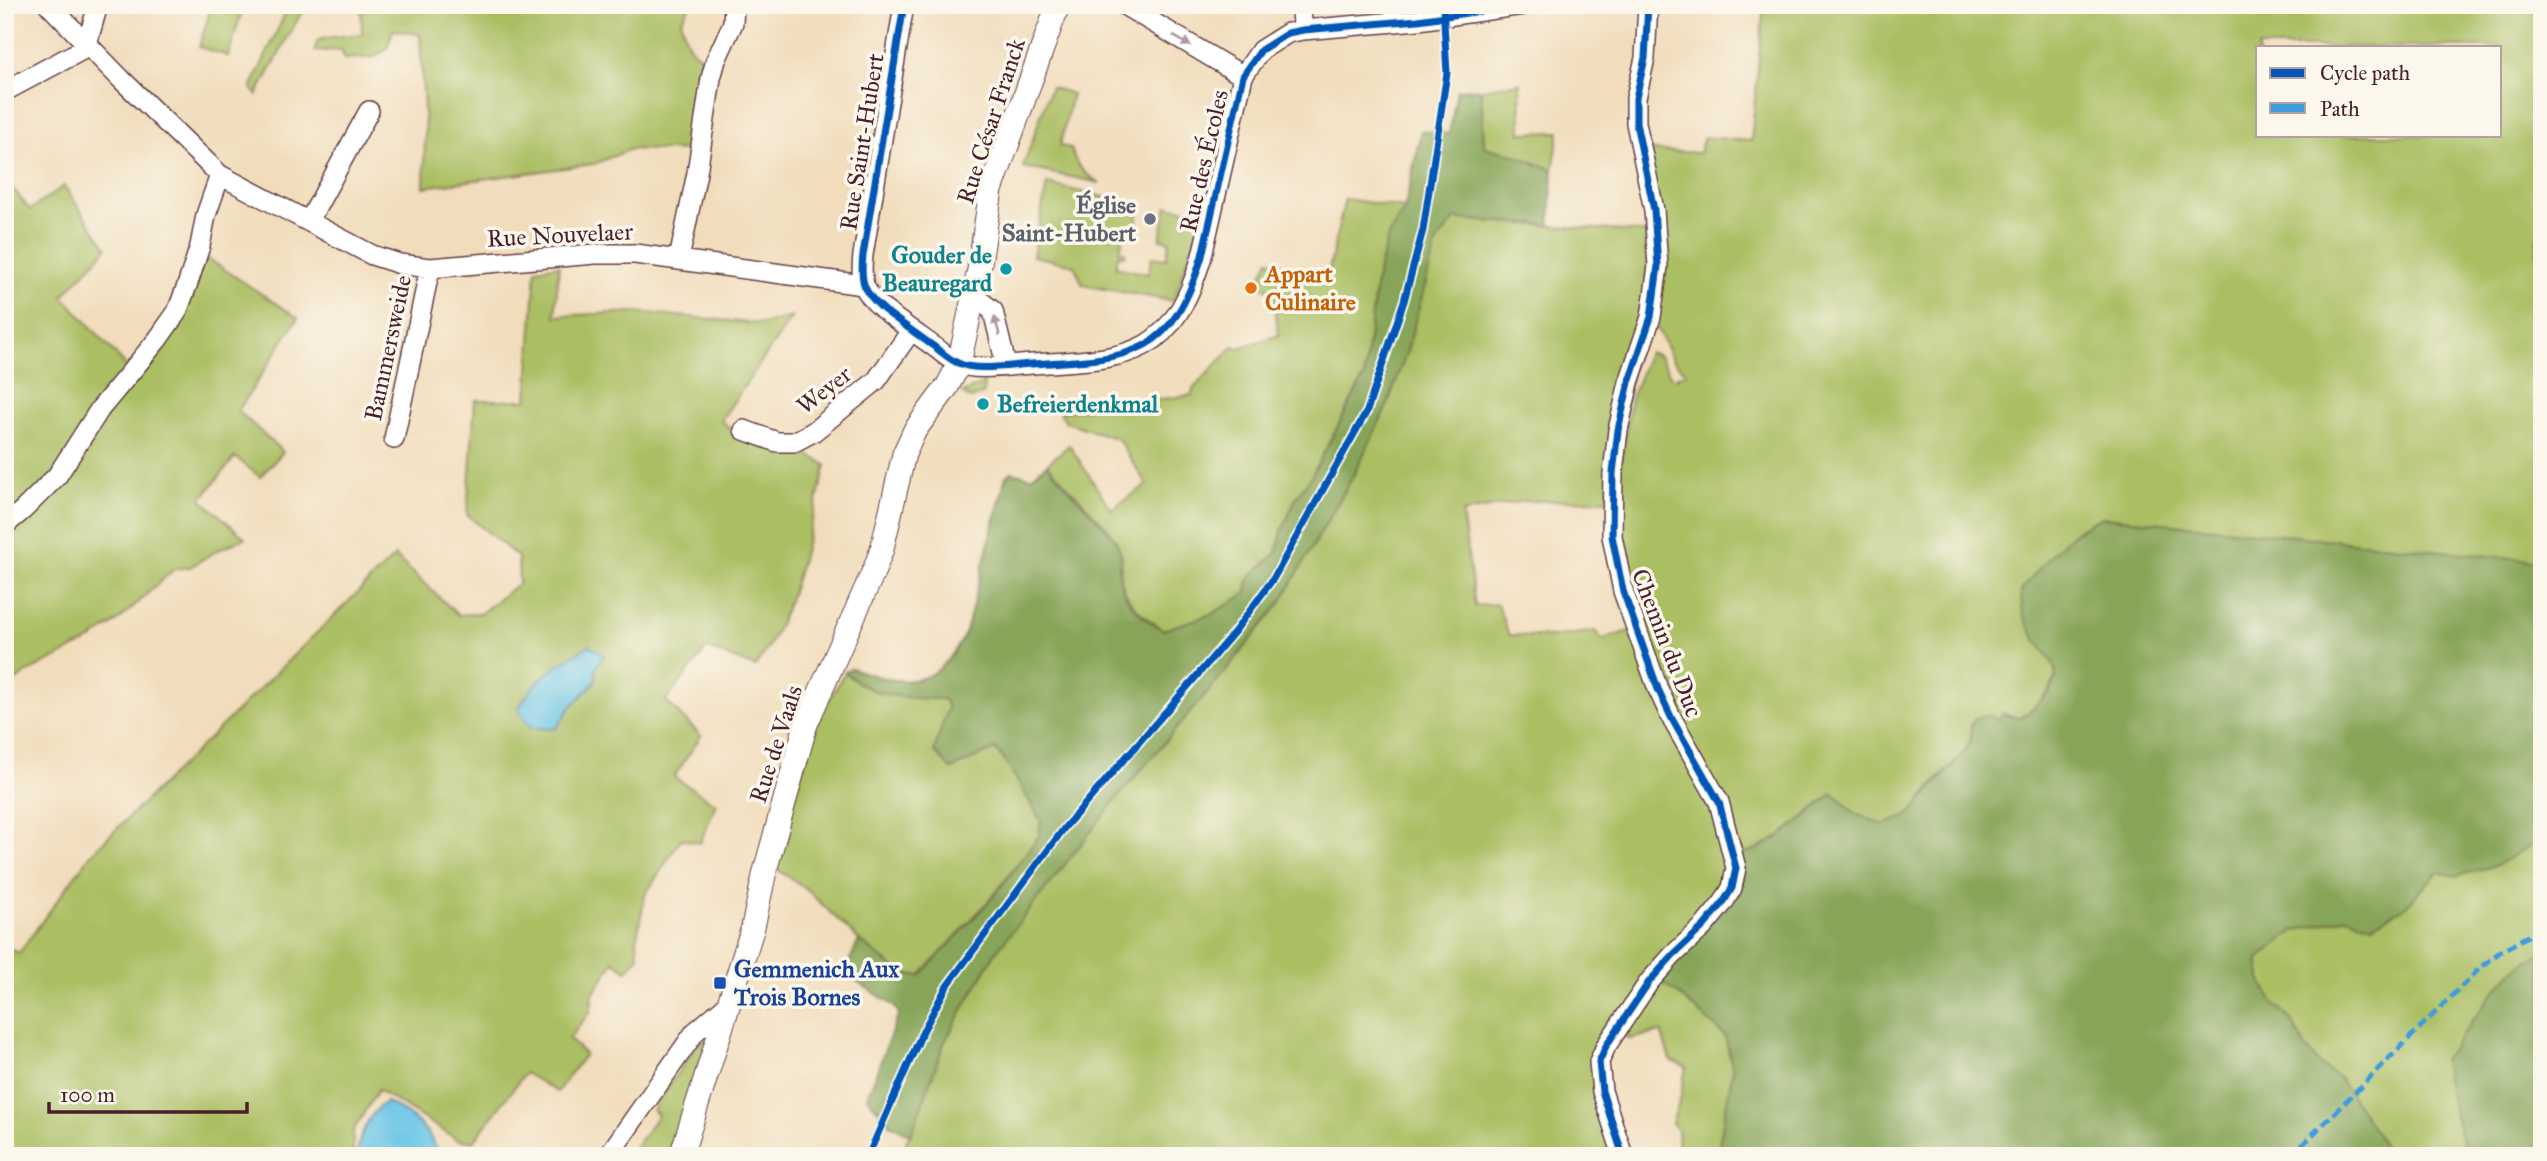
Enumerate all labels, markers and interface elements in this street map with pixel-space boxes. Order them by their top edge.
street label: Rue César Franck [950,34,1032,208]
one-way arrow [1173,34,1192,47]
legend [2256,46,2502,136]
street label: Rue Saint-Hubert [833,51,891,233]
text: Cycle path [2320,60,2411,86]
street label: Rue des Écoles [1173,87,1235,235]
text: Path [2320,96,2360,122]
place label: Église Saint-Hubert [1002,189,1137,248]
marker: Église Saint-Hubert [1142,211,1158,227]
street label: Rue Nouvelaer [486,216,634,254]
place label: Gouder de Beauregard [882,240,993,298]
place label: Appart Culinaire [1263,259,1356,317]
marker: Gouder de Beauregard [998,261,1014,277]
street label: Bammersweide [358,272,418,424]
marker: Appart Culinaire [1243,280,1259,296]
one-way arrow [992,315,1002,336]
street label: Weyer [790,359,858,421]
place label: Befreierdenkmal [997,389,1159,419]
marker: Befreierdenkmal [975,396,991,412]
street label: Chemin du Duc [1625,565,1709,721]
street label: Rue de Vaals [743,681,809,807]
place label: Gemmenich Aux Trois Bornes [733,954,900,1012]
marker: Gemmenich Aux Trois Bornes [712,975,728,991]
scale bar [49,1070,247,1114]
text: 100 m [60,1082,115,1108]

